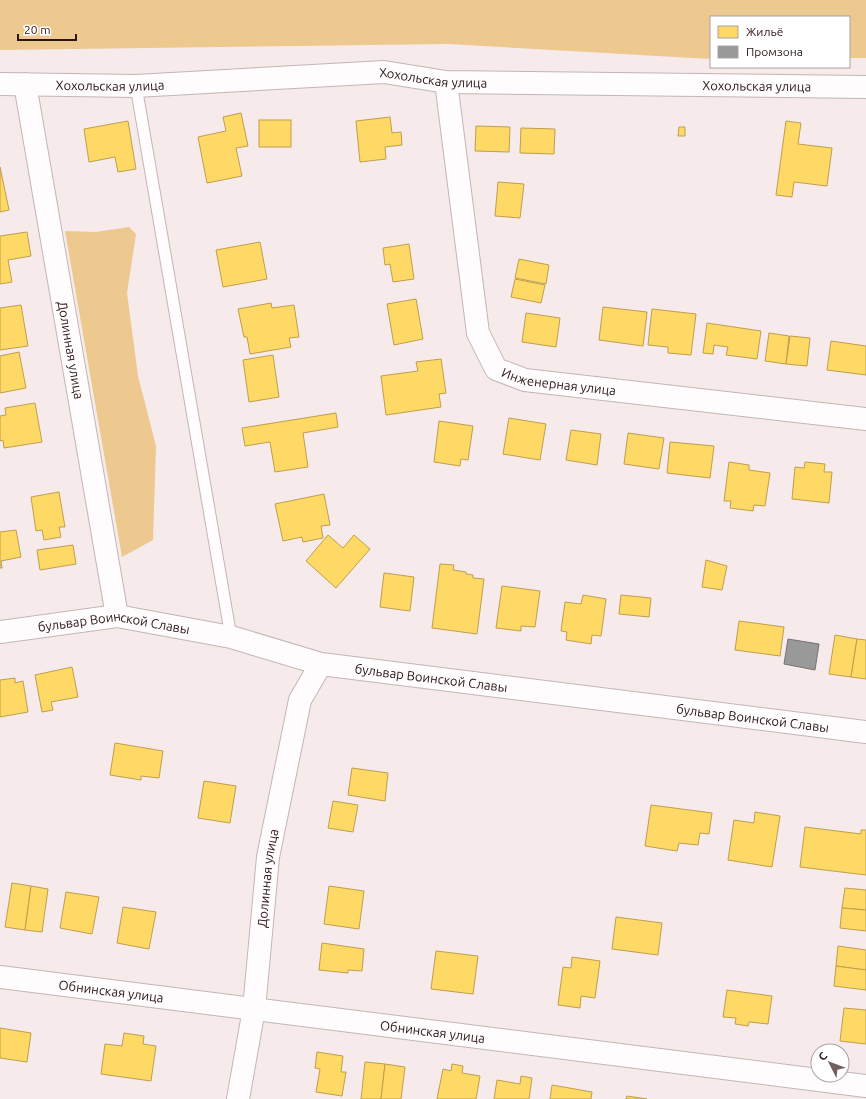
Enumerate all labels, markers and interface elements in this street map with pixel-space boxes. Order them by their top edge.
scale bar [18,16,76,42]
legend [710,16,850,68]
text: 20 m [24,23,51,36]
text: Жильё [746,25,783,38]
text: Промзона [746,45,803,58]
street label: Хохольская улица [379,65,487,89]
street label: Хохольская улица [56,77,165,93]
street label: Хохольская улица [702,78,811,93]
street label: Долинная улица [56,300,86,400]
street label: Инженерная улица [500,365,617,397]
street label: бульвар Воинской Славы [37,609,191,636]
street label: бульвар Воинской Славы [354,661,508,694]
street label: бульвар Воинской Славы [676,701,830,734]
street label: Долинная улица [255,828,281,928]
street label: Обнинская улица [58,977,164,1005]
street label: Обнинская улица [379,1018,486,1045]
north arrow [810,1043,850,1083]
text: С [816,1050,829,1063]

